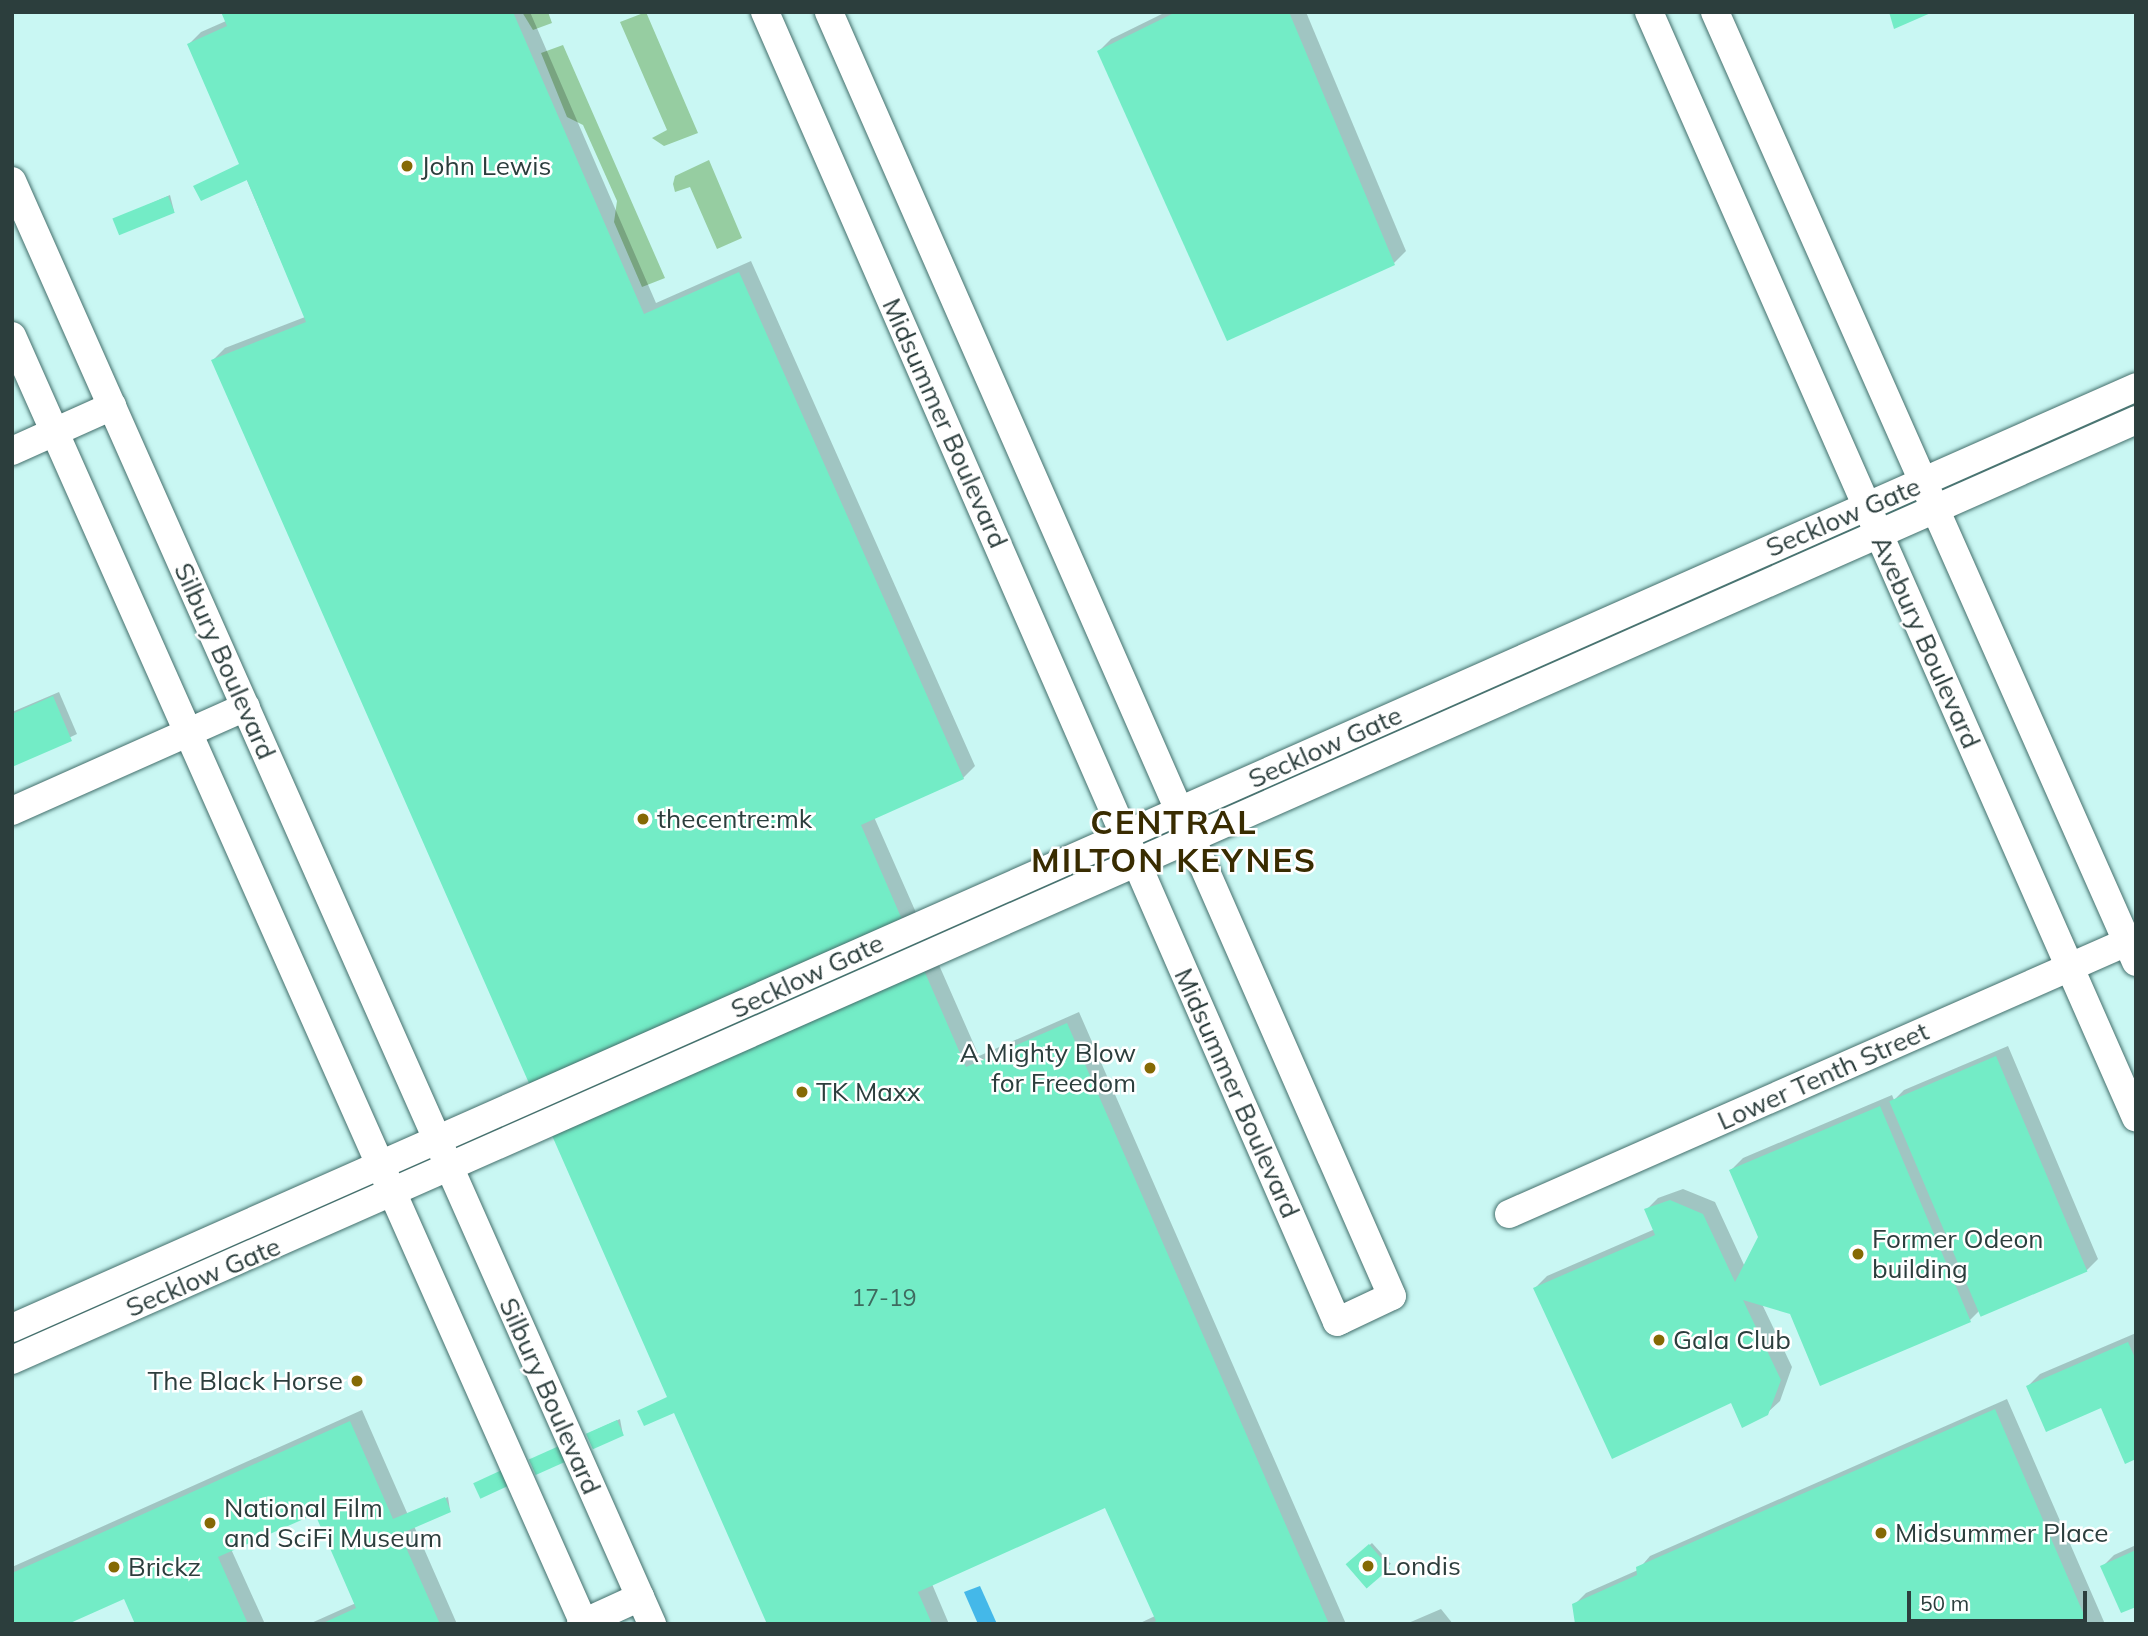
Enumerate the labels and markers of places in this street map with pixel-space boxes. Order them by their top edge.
place label: John Lewis [421,150,551,182]
marker: John Lewis [399,158,415,174]
place label: thecentre:mk [657,803,812,835]
marker: thecentre:mk [635,811,651,827]
place label: A Mighty Blow for Freedom [960,1037,1136,1098]
marker: A Mighty Blow for Freedom [1142,1060,1158,1076]
place label: TK Maxx [816,1076,921,1108]
marker: TK Maxx [794,1084,810,1100]
place label: Former Odeon building [1872,1223,2043,1284]
marker: Former Odeon building [1850,1246,1866,1262]
place label: Gala Club [1673,1324,1791,1356]
marker: Gala Club [1651,1332,1667,1348]
place label: The Black Horse [148,1365,343,1397]
marker: The Black Horse [349,1373,365,1389]
place label: National Film and SciFi Museum [224,1492,442,1554]
marker: National Film and SciFi Museum [202,1515,218,1531]
place label: Midsummer Place [1895,1517,2108,1549]
marker: Midsummer Place [1873,1525,1889,1541]
place label: Londis [1382,1550,1461,1582]
place label: Brickz [128,1551,201,1583]
marker: Londis [1360,1558,1376,1574]
marker: Brickz [106,1559,122,1575]

